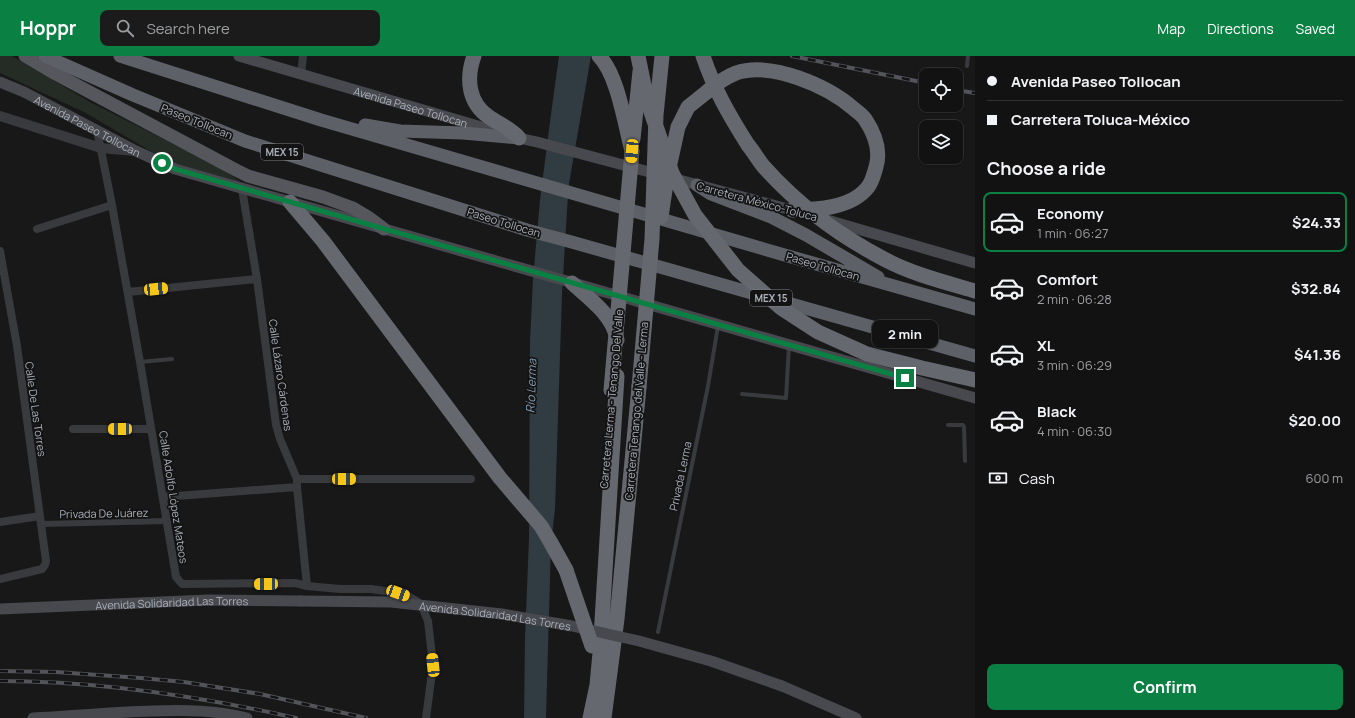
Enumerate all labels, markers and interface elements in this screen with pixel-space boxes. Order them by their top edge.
search box [100,10,380,46]
text: Hoppr [20,15,76,41]
icon: search [114,17,136,39]
text: Search here [146,18,230,39]
text: Map [1157,19,1185,38]
text: Directions [1207,19,1274,38]
text: Saved [1296,19,1335,38]
map controls [919,68,963,164]
button: locate [919,68,963,112]
text: Avenida Paseo Tollocan [1011,71,1181,92]
street label: Avenida Paseo Tollocan [352,82,470,130]
street label: Avenida Paseo Tollocan [32,91,143,160]
street label: Paseo Tollocan [159,100,235,142]
text: Carretera Toluca-México [1011,109,1190,130]
button: layers [919,120,963,164]
car [625,139,639,163]
road number: MEX 15 [261,144,303,160]
route start [153,154,171,172]
text: Choose a ride [987,156,1106,180]
street label: Carretera México-Toluca [695,178,819,224]
text: Economy [1037,203,1104,224]
street label: Paseo Tollocan [465,204,543,240]
icon: car [989,204,1025,240]
text: $24.33 [1292,212,1341,233]
text: 1 min · 06:27 [1037,224,1108,242]
street label: Paseo Tollocan [784,248,862,284]
text: Comfort [1037,269,1098,290]
icon: car [989,270,1025,306]
text: $32.84 [1291,278,1341,299]
car [143,282,169,296]
road number: MEX 15 [750,290,792,306]
text: 2 min · 06:28 [1037,290,1112,308]
street label: Carretera Lerma - Tenango Del Valle [596,308,626,489]
street label: Calle Lázaro Cárdenas [266,318,296,432]
callout: 2 min [872,320,938,348]
street label: Carretera Tenango del Valle - Lerma [621,321,651,501]
text: 2 min [888,325,922,343]
text: XL [1037,335,1055,356]
icon: car [989,336,1025,372]
text: $41.36 [1294,344,1341,365]
text: 3 min · 06:29 [1037,356,1112,374]
water label: Río Lerma [522,357,540,413]
street label: Calle De Las Torres [22,361,50,458]
route end [896,369,914,387]
text: Black [1037,401,1076,422]
icon: car [989,402,1025,438]
text: $20.00 [1288,410,1341,431]
text: 4 min · 06:30 [1037,422,1112,440]
car [108,423,132,435]
street label: Calle Adolfo López Mateos [156,430,192,565]
street label: Privada Lerma [665,440,695,512]
icon: cash [987,467,1009,489]
text: Cash [1019,468,1055,489]
text: 600 m [1305,469,1343,487]
car [332,473,356,485]
street label: Privada De Juárez [59,505,149,521]
car [254,578,278,590]
car [385,583,411,603]
street label: Avenida Solidaridad Las Torres [95,592,249,612]
street label: Avenida Solidaridad Las Torres [418,598,572,633]
car [426,652,440,678]
button: Confirm [987,664,1343,710]

